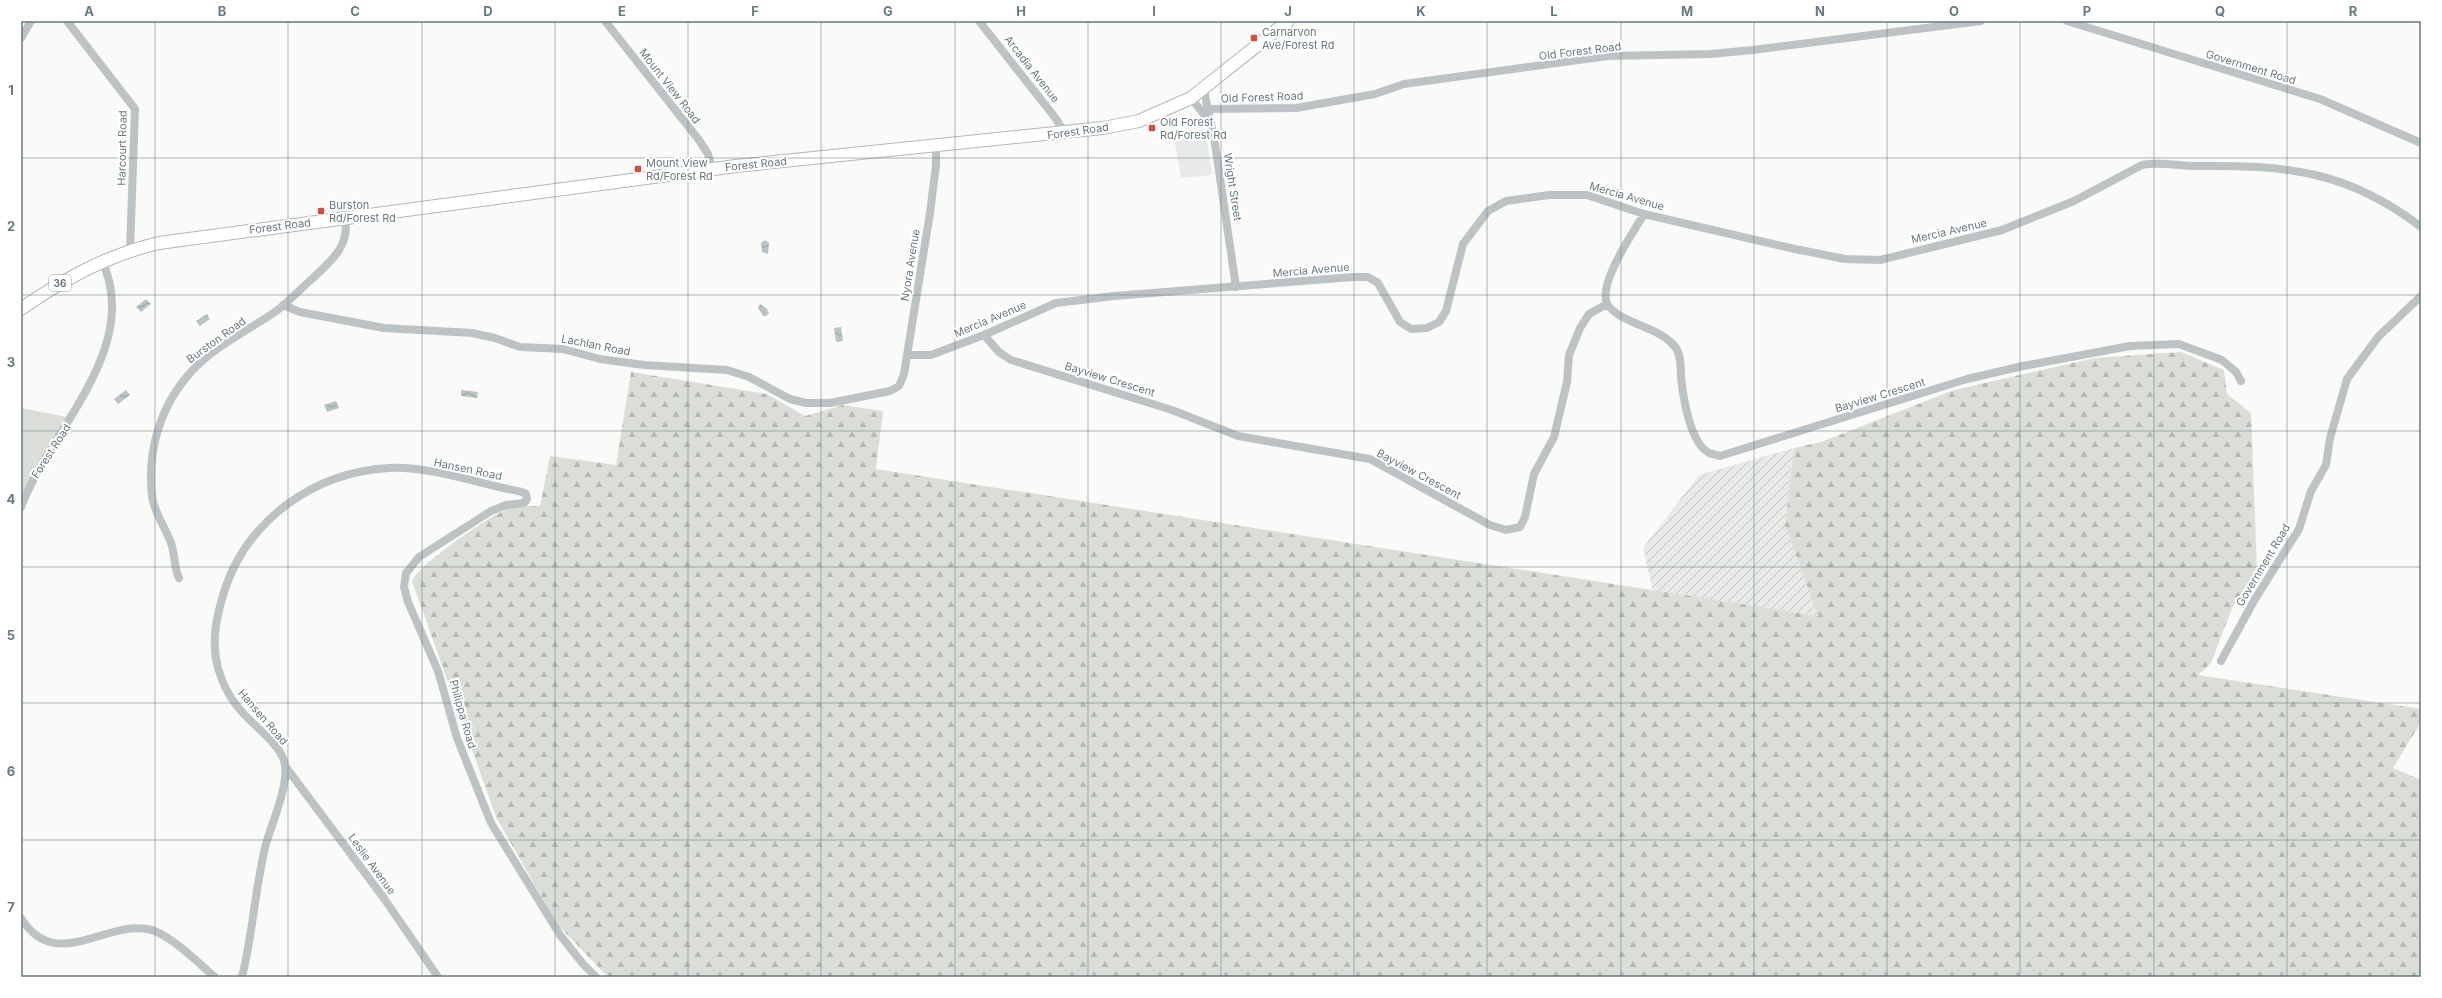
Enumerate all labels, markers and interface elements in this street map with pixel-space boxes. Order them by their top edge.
text: A [84,3,94,19]
text: B [218,3,227,19]
text: C [350,3,360,19]
text: D [483,3,493,19]
text: E [618,3,626,19]
text: F [751,3,759,19]
text: G [883,3,893,19]
text: H [1016,3,1026,19]
text: I [1152,3,1156,19]
text: J [1284,3,1292,19]
text: K [1416,3,1426,19]
text: L [1550,3,1558,19]
text: M [1681,3,1693,19]
text: N [1815,3,1825,19]
text: O [1949,3,1959,19]
text: P [2083,3,2091,19]
text: Q [2215,3,2225,19]
text: R [2349,3,2358,19]
place label: Carnarvon Ave/Forest Rd [1262,25,1334,52]
street label: Arcadia Avenue [1001,33,1063,105]
marker: Carnarvon Ave/Forest Rd [1249,33,1259,43]
street label: Old Forest Road [1538,39,1622,63]
street label: Mount View Road [636,46,704,126]
street label: Government Road [2204,47,2298,87]
text: 1 [8,82,14,98]
street label: Old Forest Road [1220,89,1304,105]
street label: Harcourt Road [114,110,130,186]
place label: Old Forest Rd/Forest Rd [1160,115,1227,142]
street label: Forest Road [1046,120,1110,142]
marker: Old Forest Rd/Forest Rd [1147,123,1157,133]
street label: Wright Street [1221,152,1245,222]
street label: Forest Road [724,154,788,174]
place label: Mount View Rd/Forest Rd [646,156,713,183]
marker: Mount View Rd/Forest Rd [633,164,643,174]
street label: Mercia Avenue [1588,179,1666,213]
place label: Burston Rd/Forest Rd [329,198,396,225]
marker: Burston Rd/Forest Rd [316,206,326,216]
street label: Forest Road [248,215,312,237]
street label: Mercia Avenue [1910,215,1988,247]
text: 2 [7,218,15,234]
street label: Nyora Avenue [897,228,923,302]
street label: Mercia Avenue [1272,260,1350,280]
road number: 36 [49,275,71,291]
street label: Mercia Avenue [952,297,1028,341]
street label: Burston Road [184,314,248,366]
street label: Lachlan Road [560,331,632,359]
text: 3 [7,354,15,370]
street label: Bayview Crescent [1063,359,1157,399]
street label: Bayview Crescent [1833,375,1927,415]
street label: Forest Road [28,421,74,481]
street label: Bayview Crescent [1374,446,1464,502]
street label: Hansen Road [433,455,503,483]
text: 4 [7,491,16,507]
street label: Government Road [2233,521,2293,609]
text: 5 [7,627,15,643]
street label: Philippa Road [446,678,480,750]
street label: Hansen Road [235,686,291,748]
text: 6 [7,763,15,779]
street label: Leslie Avenue [345,831,399,897]
text: 7 [7,899,15,915]

